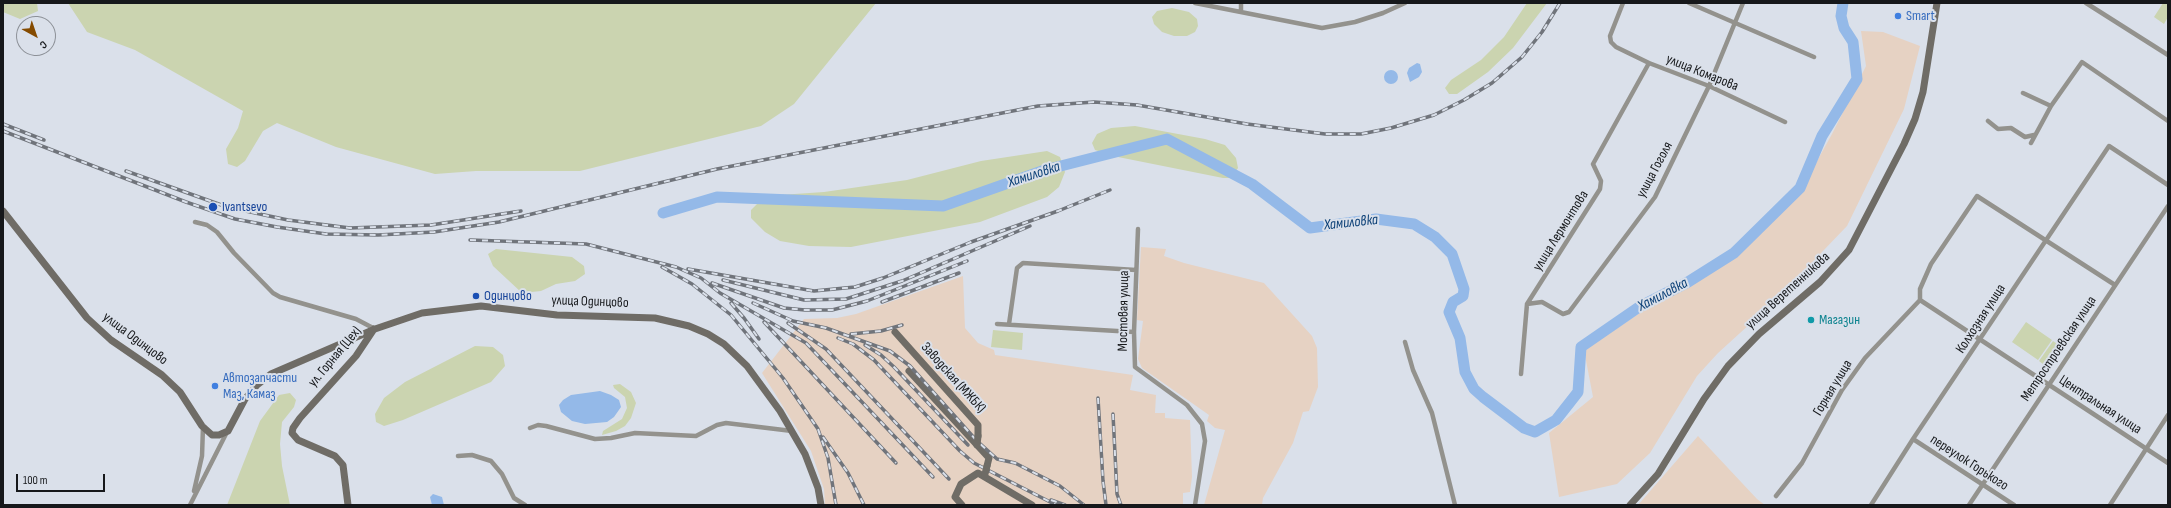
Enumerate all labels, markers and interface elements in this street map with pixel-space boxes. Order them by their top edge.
place label: Smart [1906,8,1935,24]
marker: Smart [1893,11,1903,21]
north arrow [16,16,56,56]
text: С [37,38,50,52]
street label: улица Комарова [1663,51,1741,95]
street label: улица Гоголя [1633,139,1677,201]
water label: Хамиловка [1005,158,1063,192]
street label: улица Лермонтова [1530,188,1592,274]
place label: Ivantsevo [222,199,267,215]
marker: Ivantsevo [207,201,219,213]
water label: Хамиловка [1323,211,1379,235]
street label: улица Веретенникова [1743,249,1833,333]
street label: Мостовая улица [1115,271,1133,351]
water label: Хамиловка [1635,274,1691,316]
street label: Колхозная улица [1952,281,2010,357]
place label: Одинцово [484,288,532,304]
marker: Одинцово [471,291,481,301]
street label: улица Одинцово [551,292,629,312]
street label: Метростроевская улица [2018,293,2100,405]
street label: улица Одинцово [99,309,171,369]
place label: Магазин [1819,312,1860,328]
marker: Магазин [1806,315,1816,325]
street label: ул. Горная (Цех) [305,323,365,391]
street label: Заводская (МЖБК) [917,339,989,417]
street label: Горная улица [1810,357,1856,419]
place label: Автозапчасти Маз, Камаз [223,370,297,402]
street label: Центральная улица [2055,372,2145,438]
marker: Автозапчасти Маз, Камаз [210,381,220,391]
street label: переулок Горького [1927,431,2011,495]
scale bar [18,466,107,492]
text: 100 m [23,473,48,488]

